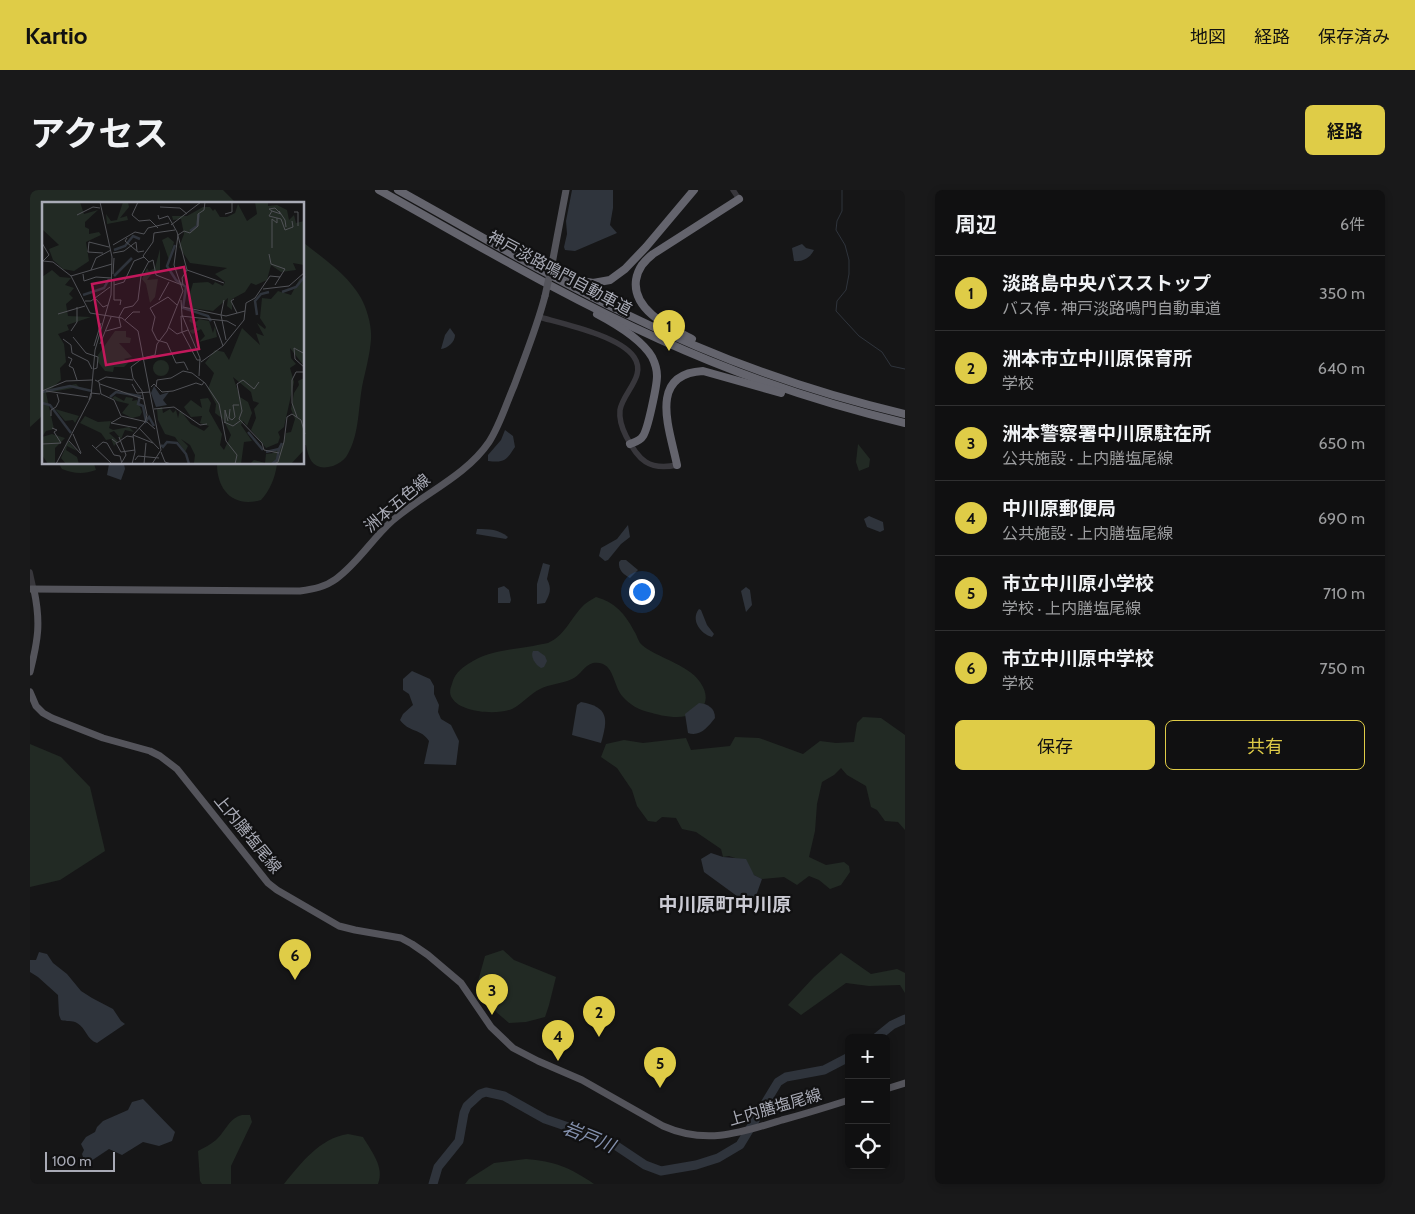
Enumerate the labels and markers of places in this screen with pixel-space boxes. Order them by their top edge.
pin: 1 [653,310,685,351]
pin: 6 [279,939,311,980]
pin: 3 [476,974,508,1015]
pin: 2 [583,996,615,1037]
pin: 4 [542,1020,574,1061]
pin: 5 [644,1047,676,1088]

